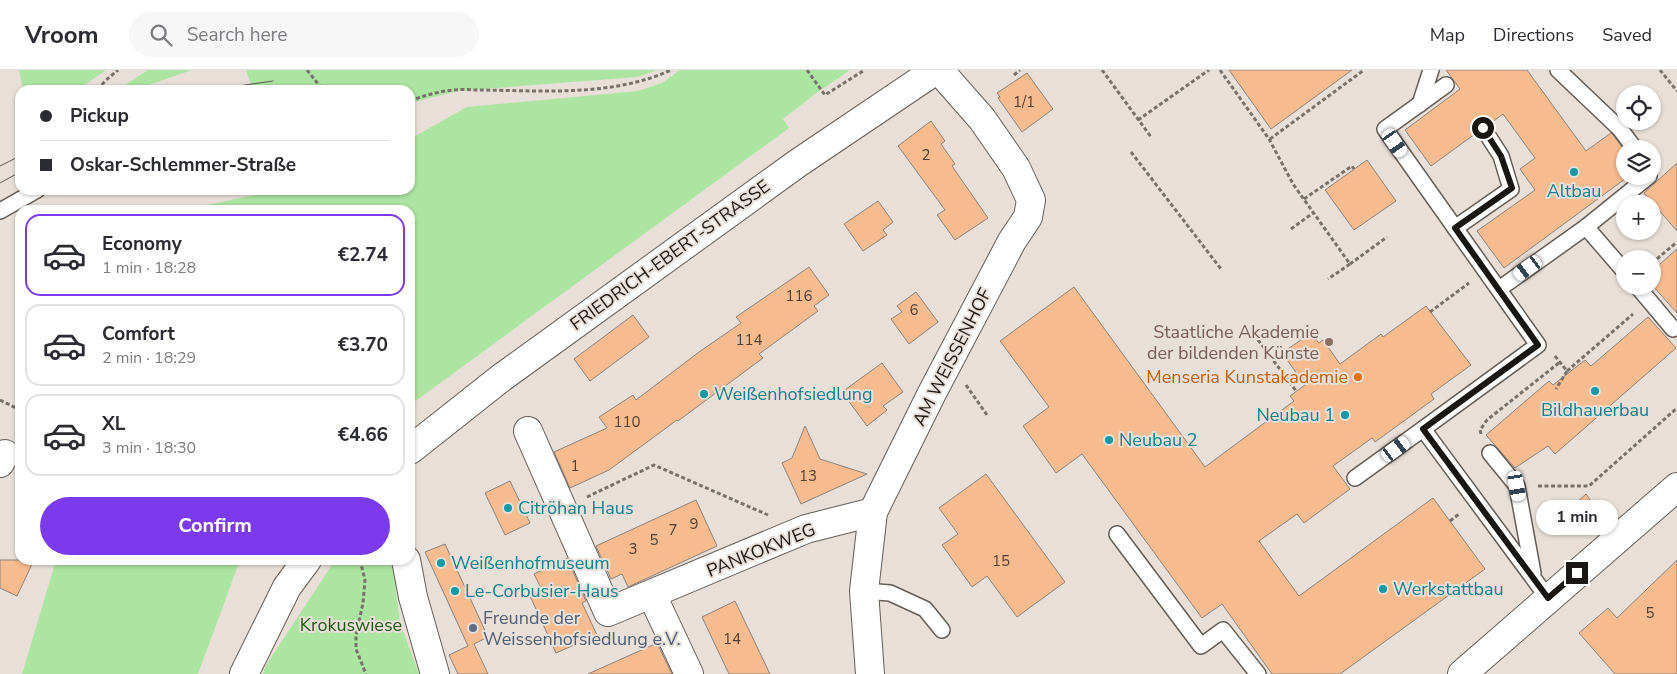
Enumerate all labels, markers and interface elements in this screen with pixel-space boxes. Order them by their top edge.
search box [129,12,479,57]
text: Vroom [25,19,99,51]
icon: search [147,21,175,49]
text: Search here [187,22,287,48]
text: Map [1430,23,1465,47]
text: Directions [1493,23,1574,47]
text: Saved [1602,23,1652,47]
map controls [1616,85,1661,295]
button: locate [1616,85,1661,130]
house number: 1/1 [1013,92,1035,112]
text: Pickup [70,103,129,129]
route start [1472,117,1494,139]
car [1380,126,1409,160]
button: layers [1616,140,1661,185]
house number: 2 [921,145,931,165]
text: Oskar-Schlemmer-Straße [70,152,296,178]
marker: Altbau [1568,166,1580,178]
street label: FRIEDRICH-EBERT-STRASSE [565,174,775,336]
place label: Altbau [1547,179,1601,203]
button: + [1616,195,1661,240]
text: Economy [102,231,182,257]
icon: car [42,233,87,278]
text: €2.74 [338,242,388,268]
button: − [1616,250,1661,295]
car [1511,253,1544,283]
text: 1 min · 18:28 [102,257,196,279]
street label: AM WEISSENHOF [907,284,997,430]
house number: 116 [785,286,813,306]
house number: 6 [909,300,919,320]
place label: Staatliche Akademie der bildenden Künste [1147,320,1319,365]
text: Comfort [102,321,175,347]
icon: car [42,323,87,368]
house number: 114 [735,330,763,350]
text: €3.70 [338,332,388,358]
marker: Staatliche Akademie der bildenden Künste [1323,336,1335,348]
text: 2 min · 18:29 [102,347,196,369]
place label: Menseria Kunstakademie [1146,365,1348,389]
marker: Menseria Kunstakademie [1352,371,1364,383]
place label: Weißenhofsiedlung [714,382,873,406]
marker: Bildhauerbau [1589,385,1601,397]
marker: Weißenhofsiedlung [698,388,710,400]
place label: Bildhauerbau [1541,398,1649,422]
place label: Neubau 1 [1256,403,1335,427]
marker: Neubau 1 [1339,409,1351,421]
text: XL [102,411,125,437]
house number: 110 [613,412,641,432]
icon: car [42,413,87,458]
text: €4.66 [338,422,388,448]
place label: Neubau 2 [1119,428,1198,452]
marker: Neubau 2 [1103,434,1115,446]
car [1379,434,1412,464]
text: 3 min · 18:30 [102,437,196,459]
house number: 1 [570,456,580,476]
house number: 13 [799,466,817,486]
car [1507,470,1526,502]
place label: Citröhan Haus [518,496,634,520]
button: Confirm [40,497,390,555]
callout: 1 min [1536,500,1618,536]
marker: Citröhan Haus [502,502,514,514]
text: 1 min [1556,506,1598,528]
house number: 9 [689,514,699,534]
street label: PANKOKWEG [703,517,819,583]
house number: 7 [668,520,678,540]
house number: 5 [649,530,659,550]
house number: 3 [628,539,638,559]
place label: Weißenhofmuseum [451,551,610,575]
house number: 15 [992,551,1010,571]
marker: Weißenhofmuseum [435,557,447,569]
route end [1566,562,1588,584]
place label: Werkstattbau [1393,577,1504,601]
place label: Le-Corbusier-Haus [465,579,619,603]
marker: Werkstattbau [1377,583,1389,595]
marker: Le-Corbusier-Haus [449,585,461,597]
house number: 5 [1645,603,1655,623]
place label: Freunde der Weissenhofsiedlung e.V. [483,606,681,651]
park label: Krokuswiese [300,613,402,637]
marker: Freunde der Weissenhofsiedlung e.V. [467,622,479,634]
house number: 14 [723,629,741,649]

